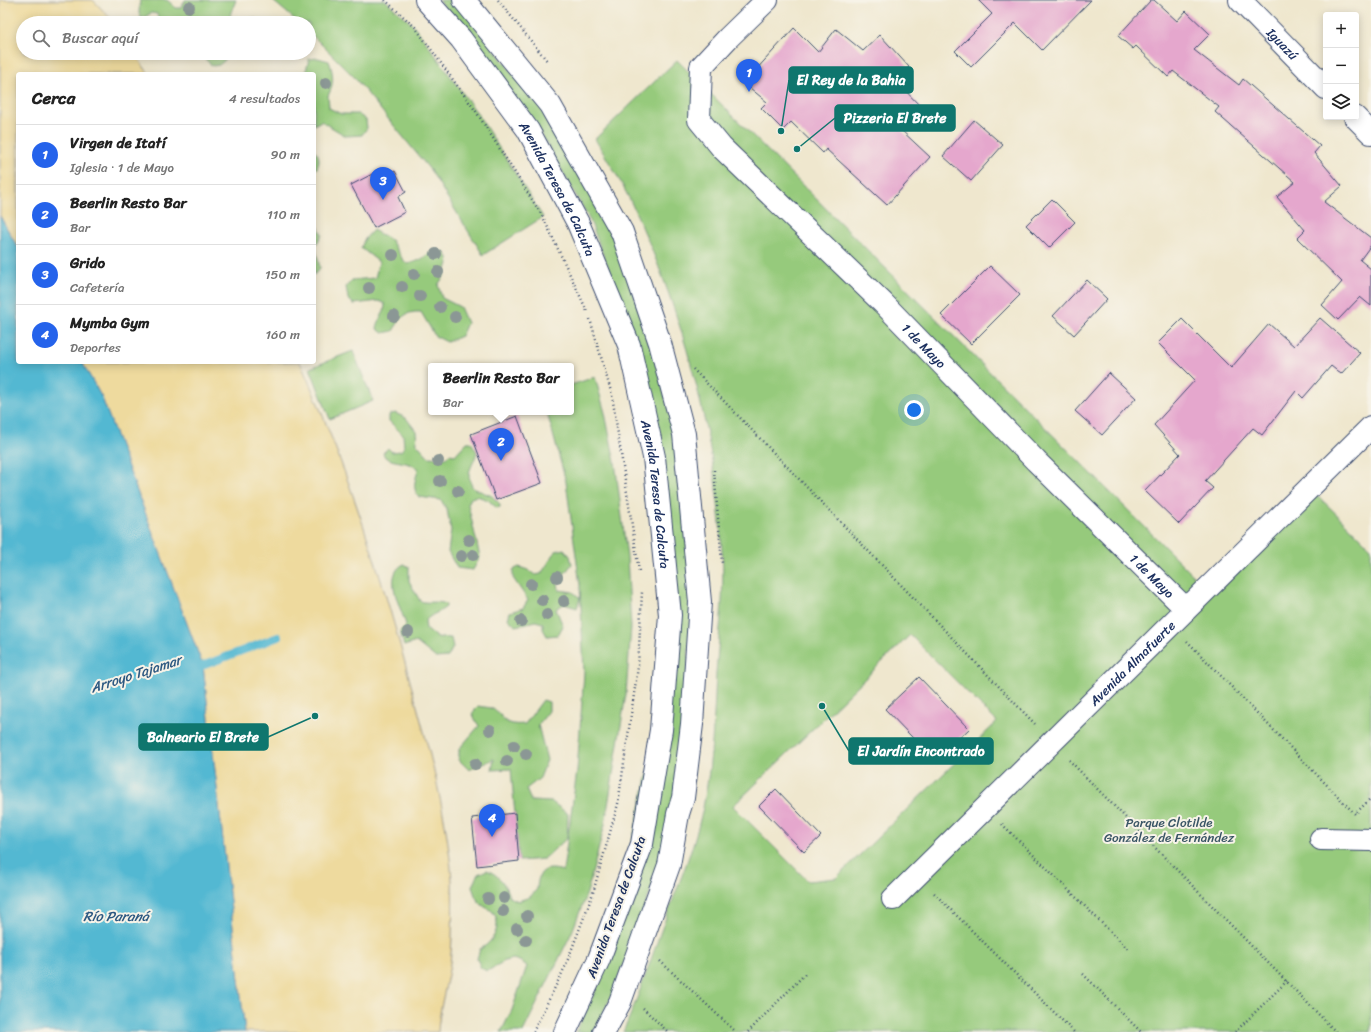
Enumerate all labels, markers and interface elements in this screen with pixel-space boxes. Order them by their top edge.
map controls [1323,12,1359,120]
button: + [1323,12,1359,48]
search box [16,16,316,60]
street label: Iguazú [1260,21,1304,65]
text: Buscar aquí [62,25,139,51]
icon: search [30,27,52,49]
button: − [1323,48,1359,84]
pin: 1 [736,59,762,92]
callout: El Rey de la Bahia [789,67,913,93]
text: El Rey de la Bahia [797,68,906,93]
text: Cerca [32,83,75,113]
button: layers [1323,84,1359,120]
text: 4 resultados [229,87,300,110]
callout: Pizzeria El Brete [835,105,955,131]
text: Pizzeria El Brete [843,106,947,131]
street label: Avenida Teresa de Calcuta [513,115,602,260]
text: Virgen de Itatí [70,130,166,156]
text: 1 [42,143,48,166]
text: 90 m [270,143,300,166]
text: Iglesia · 1 de Mayo [70,156,174,179]
pin: 3 [370,167,396,200]
text: Beerlin Resto Bar [70,190,187,216]
text: 2 [41,203,49,226]
text: 110 m [267,203,300,226]
text: Bar [70,216,90,239]
text: Grido [70,250,105,276]
text: 3 [41,263,49,286]
text: 150 m [265,263,300,286]
text: Cafetería [70,276,124,299]
text: Mymba Gym [70,310,150,336]
street label: 1 de Mayo [896,317,952,374]
text: 4 [41,323,49,346]
text: 160 m [265,323,300,346]
text: Deportes [70,336,121,359]
popup [428,363,574,415]
text: Beerlin Resto Bar [443,365,559,391]
text: Bar [443,391,463,414]
your location [904,400,924,420]
street label: Avenida Teresa de Calcuta [634,416,677,570]
pin: 2 [488,428,514,461]
street label: 1 de Mayo [1124,548,1181,604]
street label: Avenida Almafuerte [1083,614,1181,712]
water label: Arroyo Tajamar [86,647,187,701]
callout: Balneario El Brete [139,724,268,750]
text: Balneario El Brete [147,725,260,750]
callout: El Jardín Encontrado [849,738,993,764]
text: El Jardín Encontrado [857,739,985,764]
pin: 4 [479,804,505,837]
park label: Parque Clotilde González de Fernández [1104,811,1235,849]
street label: Avenida Teresa de Calcuta [579,832,653,982]
water label: Río Paraná [83,904,151,929]

